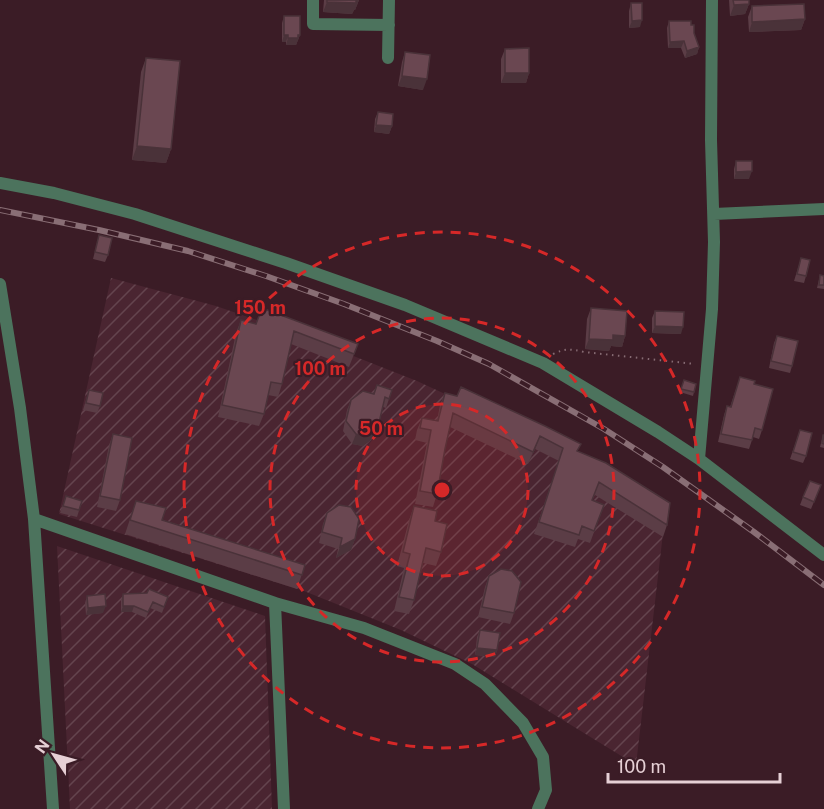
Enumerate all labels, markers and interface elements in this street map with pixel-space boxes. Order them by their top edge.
text: 150 m [234,297,286,318]
text: 100 m [294,358,346,379]
text: 50 m [359,418,403,439]
centre of rings [432,480,452,500]
north arrow [24,725,84,785]
text: N [31,736,54,757]
scale bar [608,746,780,784]
text: 100 m [617,756,666,777]

